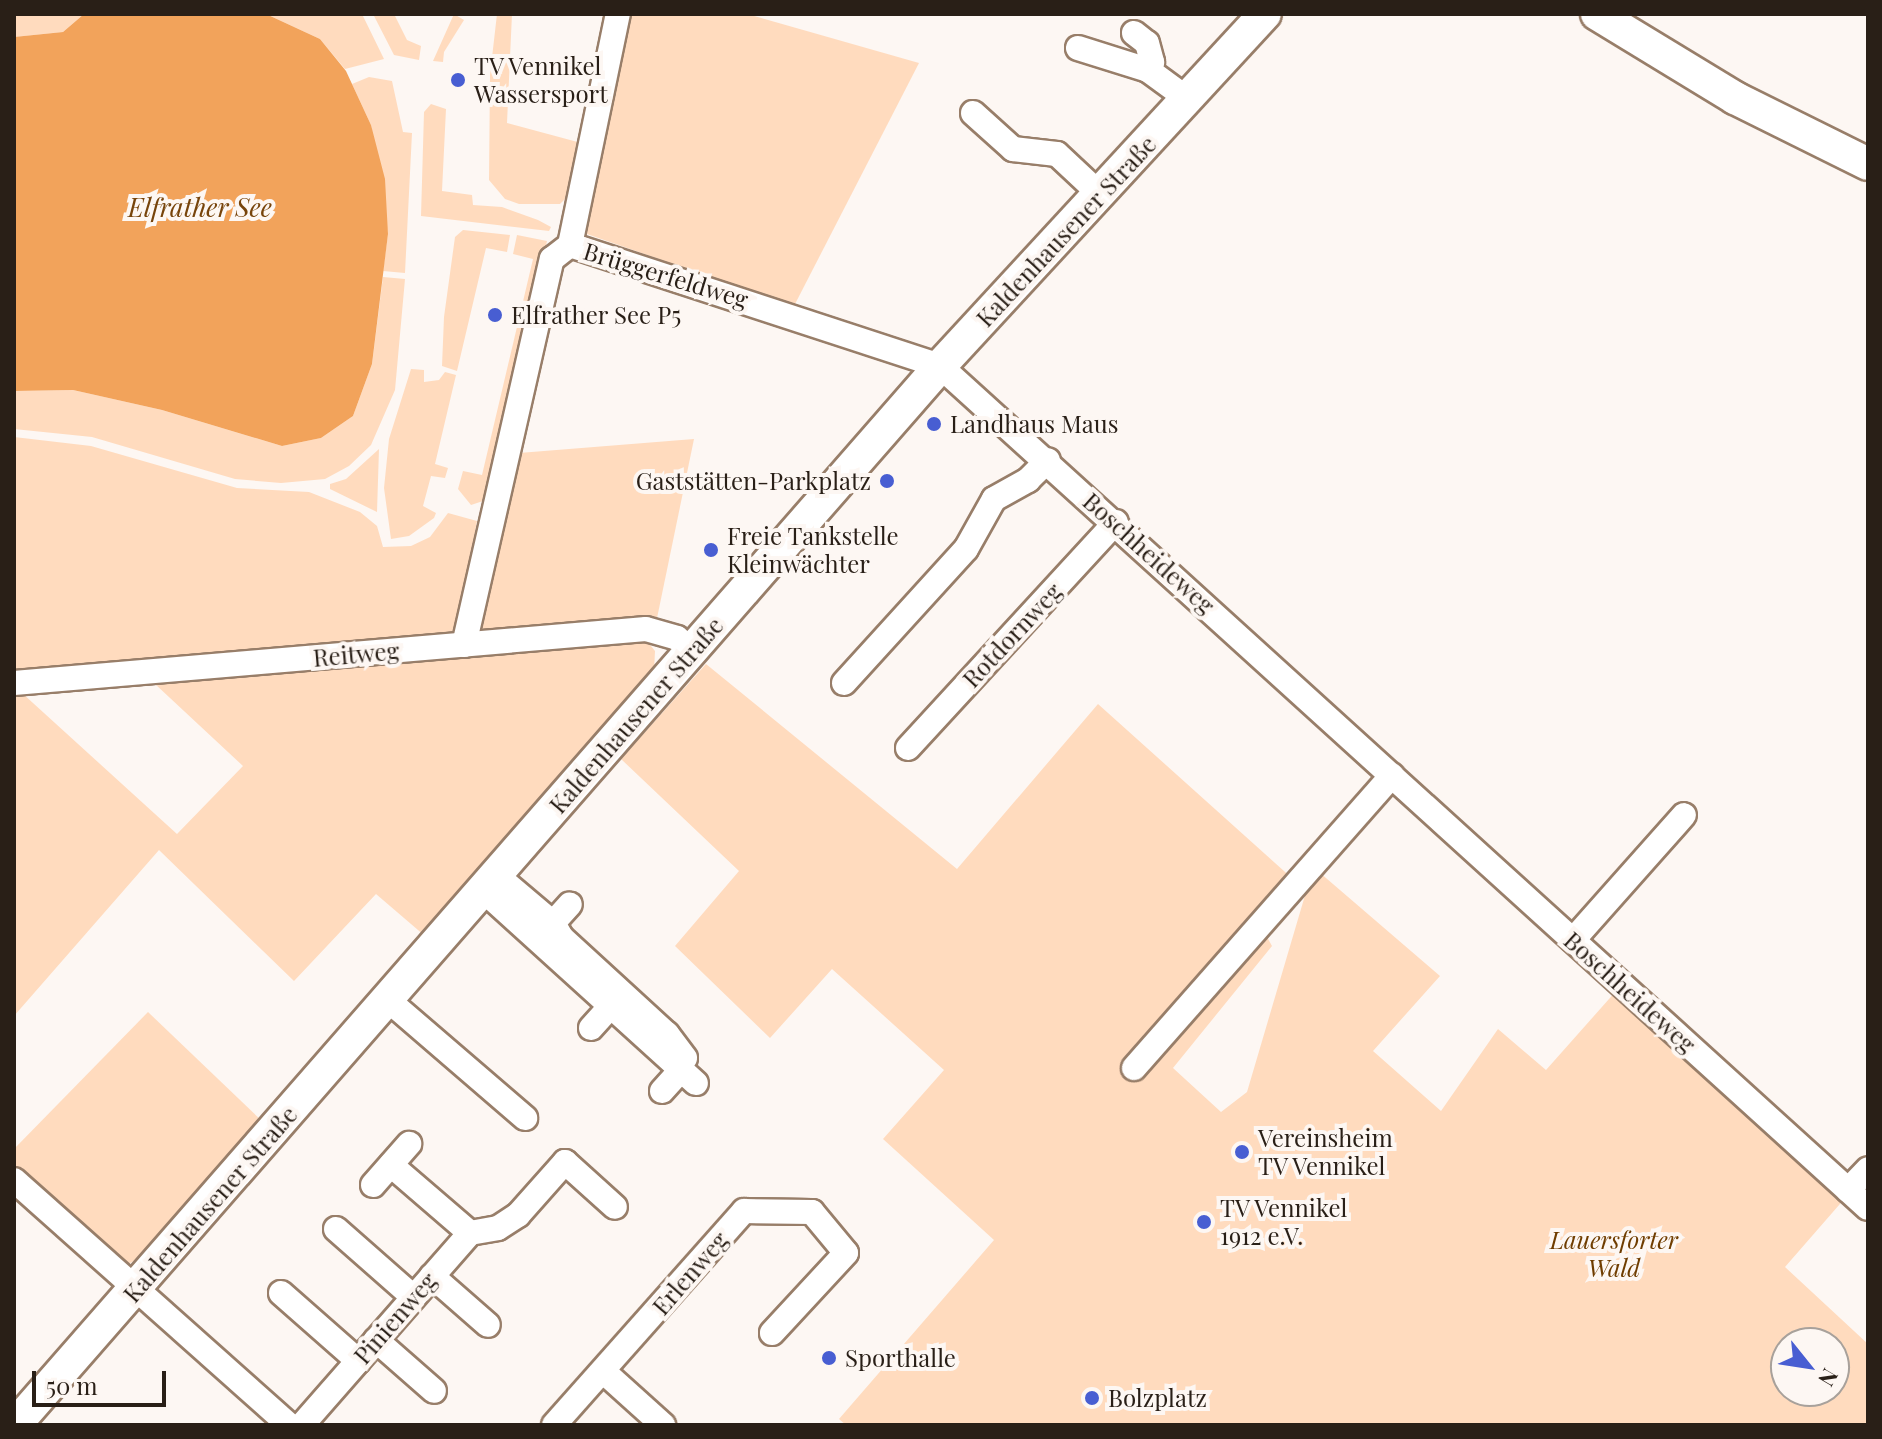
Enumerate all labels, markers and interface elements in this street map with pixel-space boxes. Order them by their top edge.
place label: TV Vennikel Wassersport [474,52,608,108]
marker: TV Vennikel Wassersport [449,71,467,89]
street label: Kaldenhausener Straße [970,129,1162,333]
water label: Elfrather See [128,191,272,223]
street label: Brüggerfeldweg [580,236,752,314]
place label: Elfrather See P5 [511,301,682,329]
marker: Elfrather See P5 [486,306,504,324]
place label: Landhaus Maus [950,410,1118,438]
marker: Landhaus Maus [925,415,943,433]
place label: Gaststätten-Parkplatz [636,467,871,495]
marker: Gaststätten-Parkplatz [878,472,896,490]
street label: Boschheideweg [1077,486,1221,620]
place label: Freie Tankstelle Kleinwächter [727,522,899,578]
marker: Freie Tankstelle Kleinwächter [702,541,720,559]
street label: Rotdornweg [956,577,1068,693]
street label: Kaldenhausener Straße [543,611,729,819]
street label: Reitweg [312,636,400,672]
street label: Boschheideweg [1558,925,1702,1059]
street label: Kaldenhausener Straße [117,1100,303,1308]
place label: Vereinsheim TV Vennikel [1258,1124,1393,1180]
marker: Vereinsheim TV Vennikel [1233,1143,1251,1161]
place label: TV Vennikel 1912 e.V. [1220,1194,1349,1250]
marker: TV Vennikel 1912 e.V. [1195,1213,1213,1231]
street label: Erlenweg [646,1226,734,1320]
park label: Lauersforter Wald [1550,1226,1678,1282]
street label: Pinienweg [347,1266,443,1370]
north arrow [1770,1327,1850,1407]
place label: Sporthalle [845,1344,956,1372]
marker: Sporthalle [820,1349,838,1367]
scale bar [36,1355,170,1405]
text: N [1812,1364,1846,1392]
text: 50 m [46,1369,98,1401]
place label: Bolzplatz [1108,1384,1207,1412]
marker: Bolzplatz [1083,1389,1101,1407]

